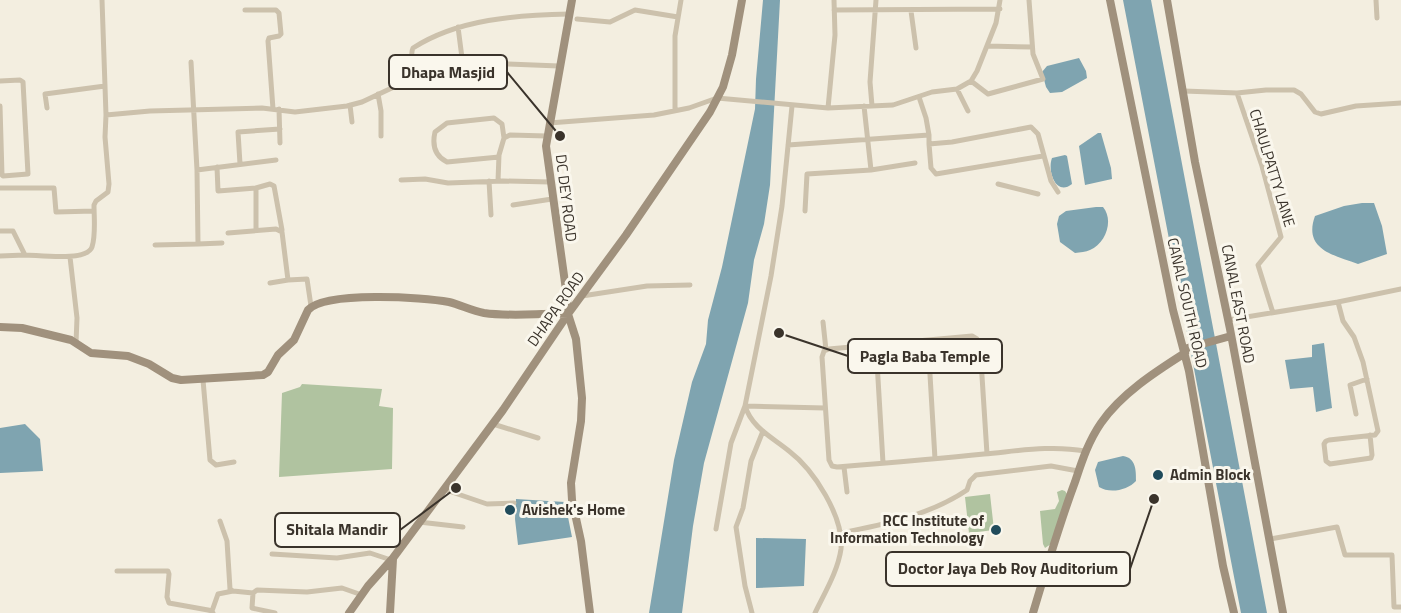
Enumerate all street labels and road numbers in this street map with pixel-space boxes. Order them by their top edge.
street label: CHAULPATTY LANE [1244,106,1301,230]
street label: DC DEY ROAD [550,153,583,243]
street label: CANAL SOUTH ROAD [1161,235,1214,370]
street label: CANAL EAST ROAD [1216,242,1261,365]
street label: DHAPA ROAD [521,266,590,351]

